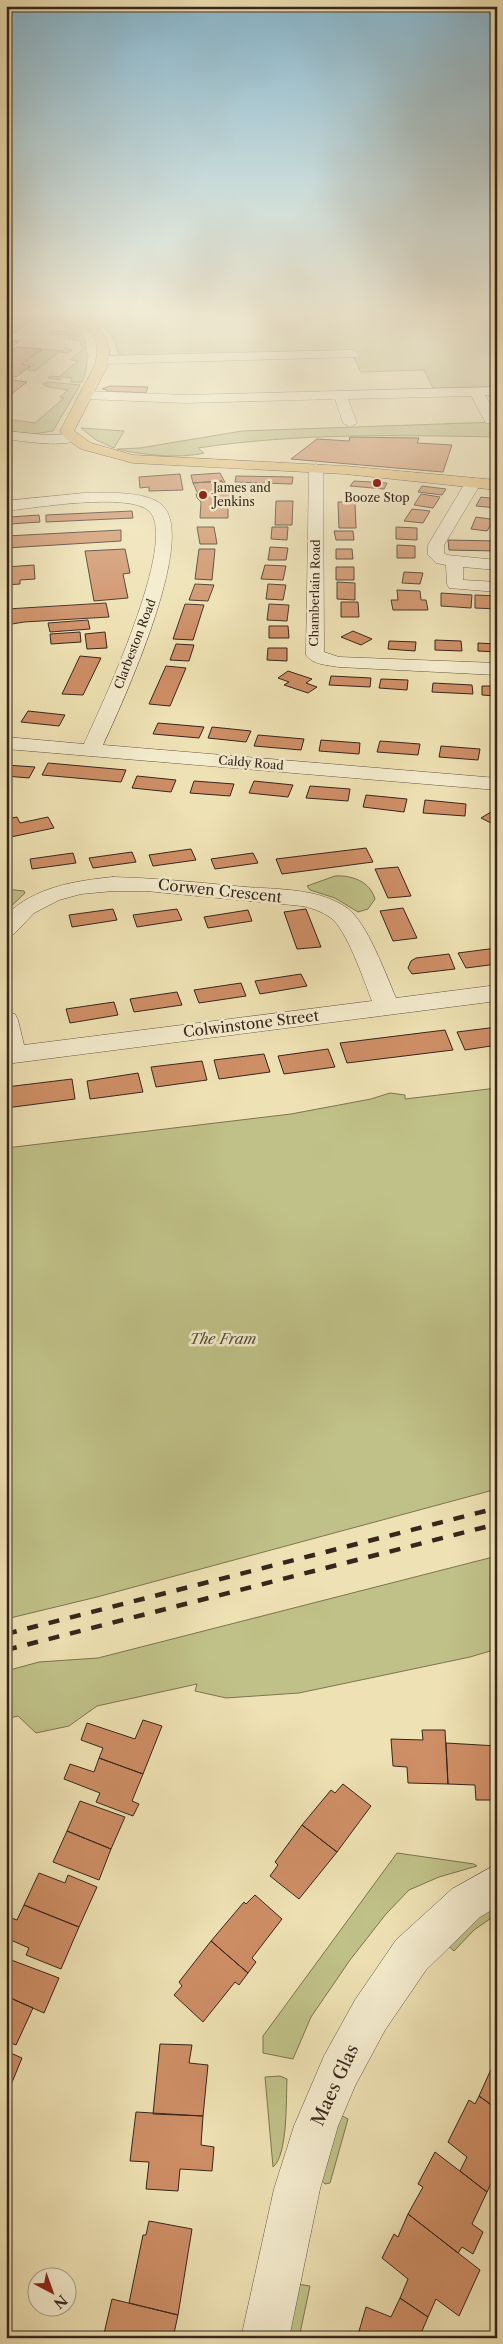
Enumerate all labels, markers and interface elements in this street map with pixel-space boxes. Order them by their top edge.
marker: Booze Stop [371,477,383,489]
place label: James and Jenkins [211,480,272,509]
marker: James and Jenkins [197,489,209,501]
place label: Booze Stop [344,490,410,505]
street label: Chamberlain Road [306,539,323,647]
street label: Clarbeston Road [110,596,159,691]
street label: Caldy Road [218,752,285,773]
street label: Corwen Crescent [157,875,284,907]
street label: Colwinstone Street [182,1006,321,1041]
park label: The Fram [189,1329,257,1348]
street label: Maes Glas [307,2041,363,2129]
north arrow [28,2266,78,2316]
text: N [50,2291,71,2313]

